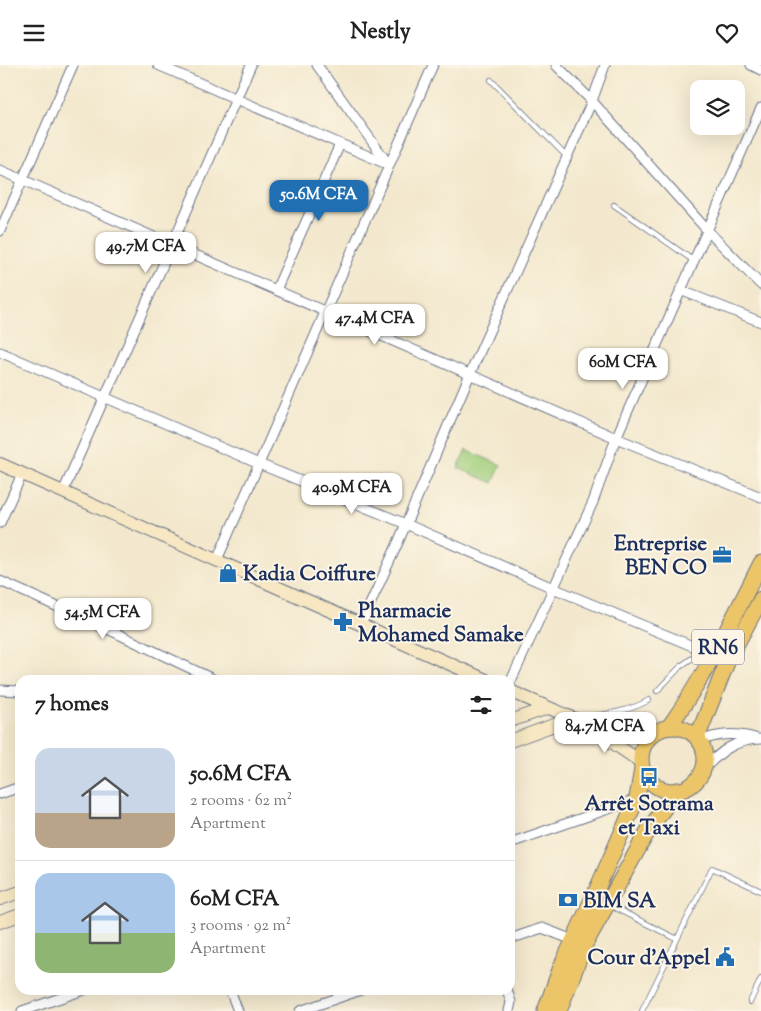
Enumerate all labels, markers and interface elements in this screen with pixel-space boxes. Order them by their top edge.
text: Nestly [350,17,411,49]
icon: menu [20,19,48,47]
icon: heart [713,19,741,47]
map controls [690,80,745,135]
button: layers [690,80,745,135]
pin: 50.6M CFA [262,179,376,222]
text: 50.6M CFA [280,184,358,207]
pin: 49.7M CFA [89,231,203,274]
text: 49.7M CFA [106,236,186,259]
pin: 47.4M CFA [318,303,432,346]
text: 47.4M CFA [335,308,415,331]
pin: 60M CFA [577,347,669,390]
text: 60M CFA [589,352,657,375]
pin: 40.9M CFA [295,473,409,515]
text: 40.9M CFA [312,477,392,500]
place label: Entreprise BEN CO [614,530,707,584]
office icon: Entreprise BEN CO [711,544,733,566]
place label: Kadia Coiffure [243,560,376,590]
shop icon: Kadia Coiffure [217,562,239,584]
pin: 54.5M CFA [46,597,160,640]
place label: Pharmacie Mohamed Samake [358,597,524,651]
text: 54.5M CFA [66,602,140,625]
pharmacy icon: Pharmacie Mohamed Samake [332,611,354,633]
road number: RN6 [692,629,744,665]
text: 7 homes [35,690,109,720]
icon: filters [467,691,495,719]
pin: 84.7M CFA [548,711,662,754]
text: 84.7M CFA [565,716,645,739]
text: 50.6M CFA [190,760,291,790]
bus stop icon: Arrêt Sotrama et Taxi [638,766,660,788]
icon: home [75,768,135,828]
text: 2 rooms · 62 m² [190,790,292,813]
place label: Arrêt Sotrama et Taxi [584,790,714,844]
text: Apartment [190,813,266,836]
text: 60M CFA [190,885,279,915]
place label: BIM SA [583,887,657,917]
bank icon: BIM SA [557,889,579,911]
icon: home [75,893,135,953]
text: 3 rooms · 92 m² [190,915,291,938]
text: Apartment [190,938,266,961]
place label: Cour d'Appel [587,944,710,974]
public building icon: Cour d'Appel [714,946,736,968]

